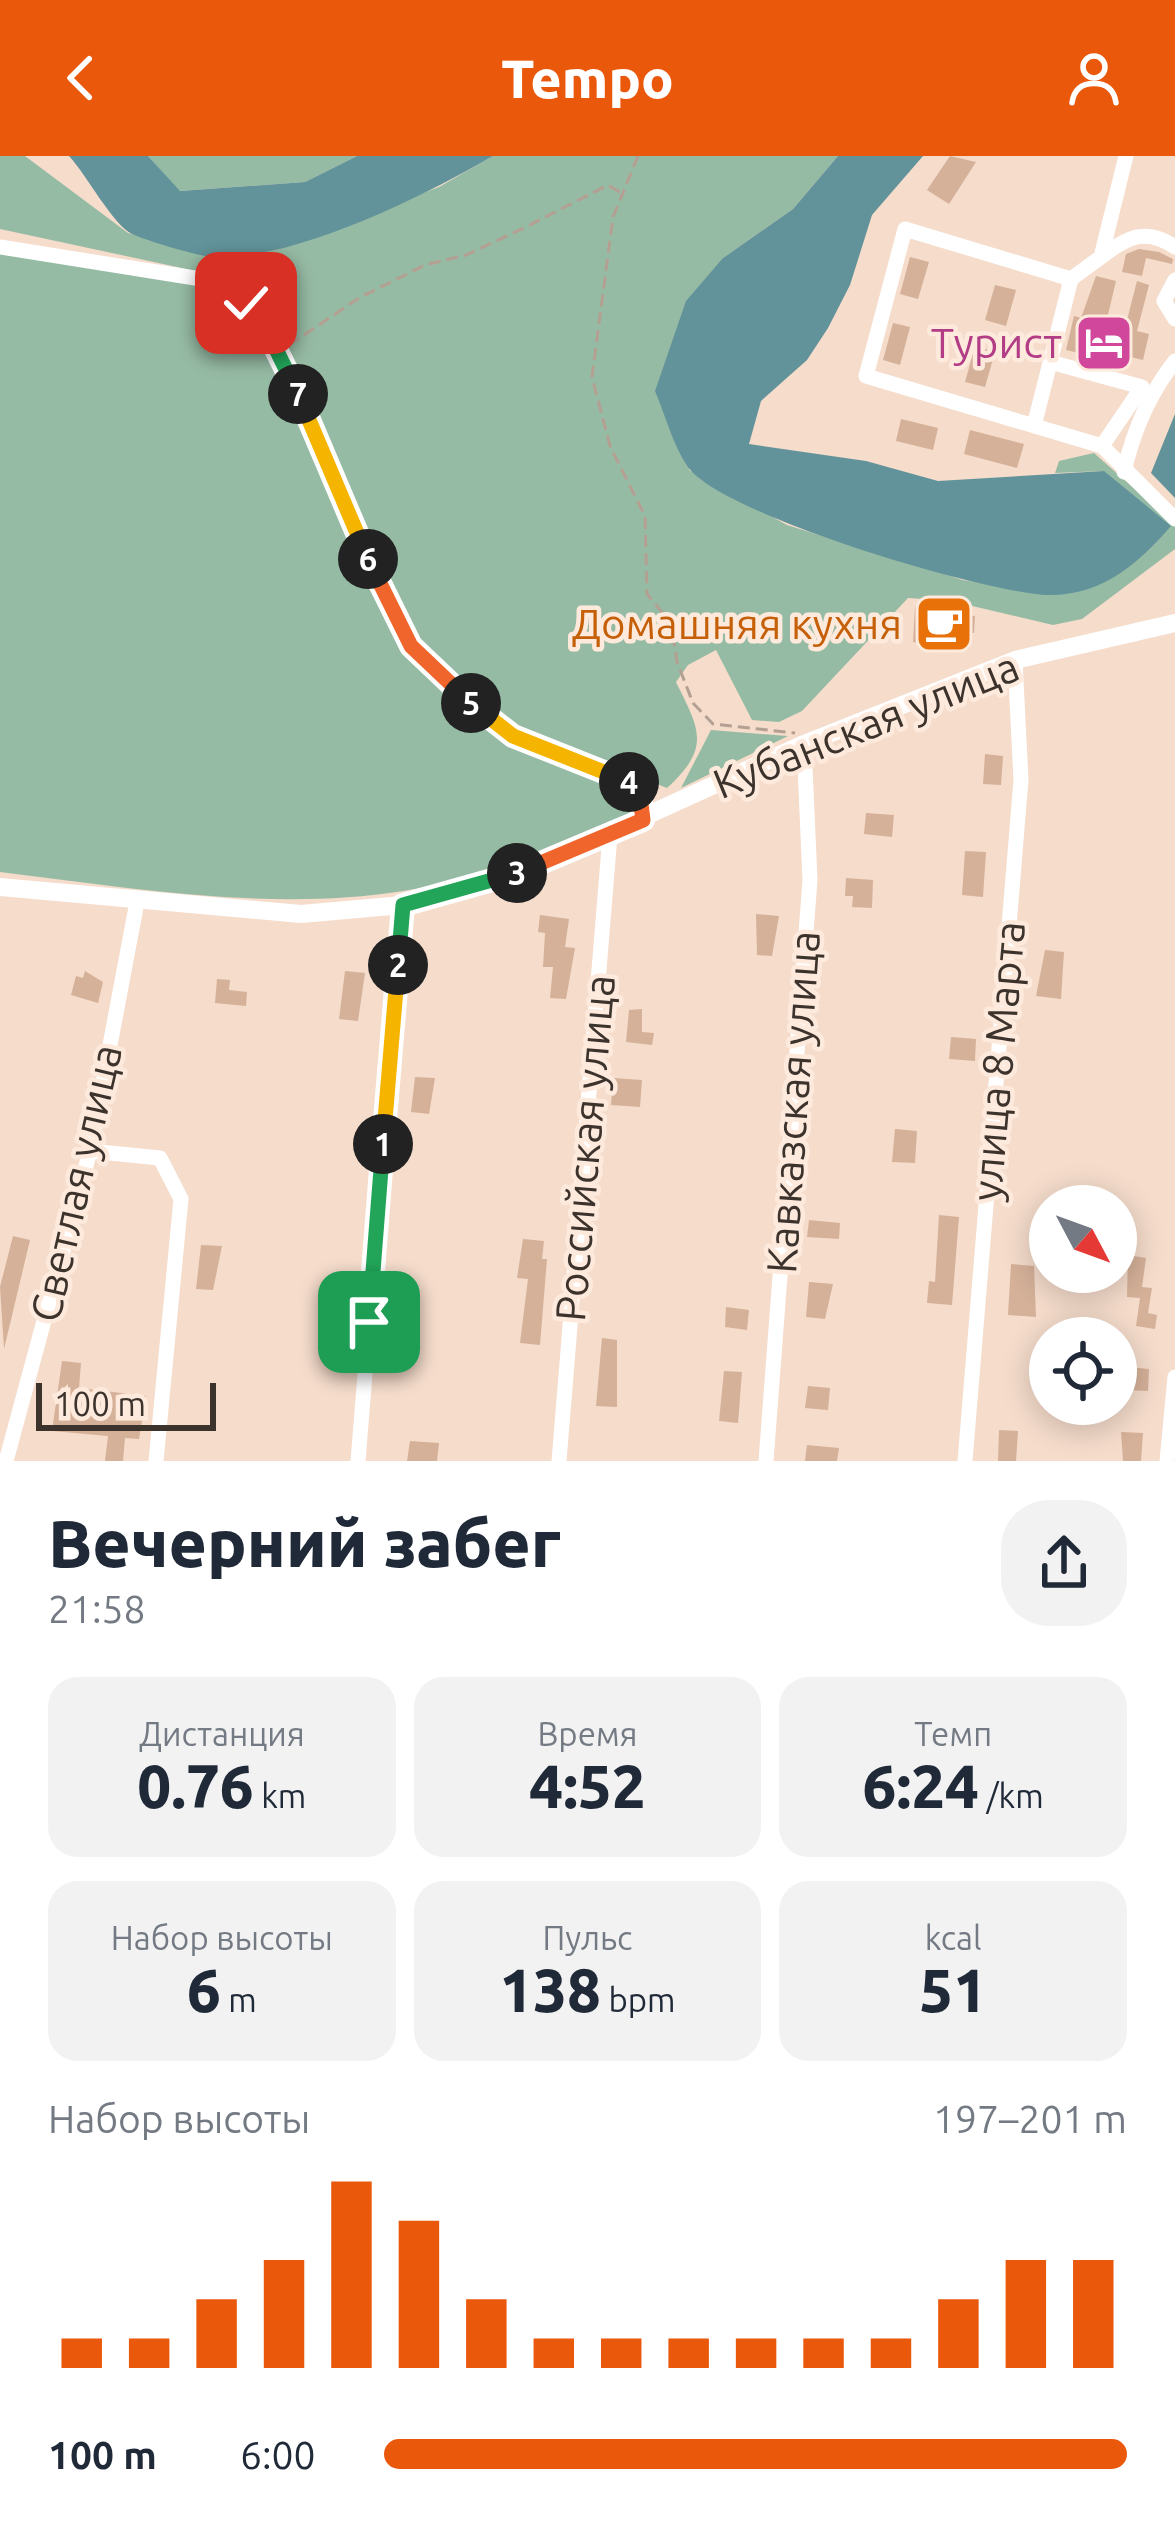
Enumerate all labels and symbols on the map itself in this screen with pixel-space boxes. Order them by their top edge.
pin [195,252,297,354]
hotel icon: Турист [1073,312,1135,374]
place label: Турист [931,319,1062,366]
pin: 7 [268,364,328,424]
pin: 6 [338,529,398,589]
cafe icon: Домашняя кухня [913,593,975,655]
place label: Домашняя кухня [572,600,902,647]
street label: Кубанская улица [706,642,1025,807]
pin: 5 [441,673,501,733]
pin: 4 [599,752,659,812]
pin: 3 [487,843,547,903]
street label: улица 8 Марта [962,919,1033,1203]
street label: Кавказская улица [757,929,828,1275]
pin: 2 [368,935,428,995]
street label: Российская улица [546,973,623,1323]
street label: Светлая улица [21,1040,130,1326]
pin: 1 [353,1114,413,1174]
north arrow [1029,1185,1137,1293]
pin [318,1271,420,1373]
scale bar [36,1377,216,1430]

